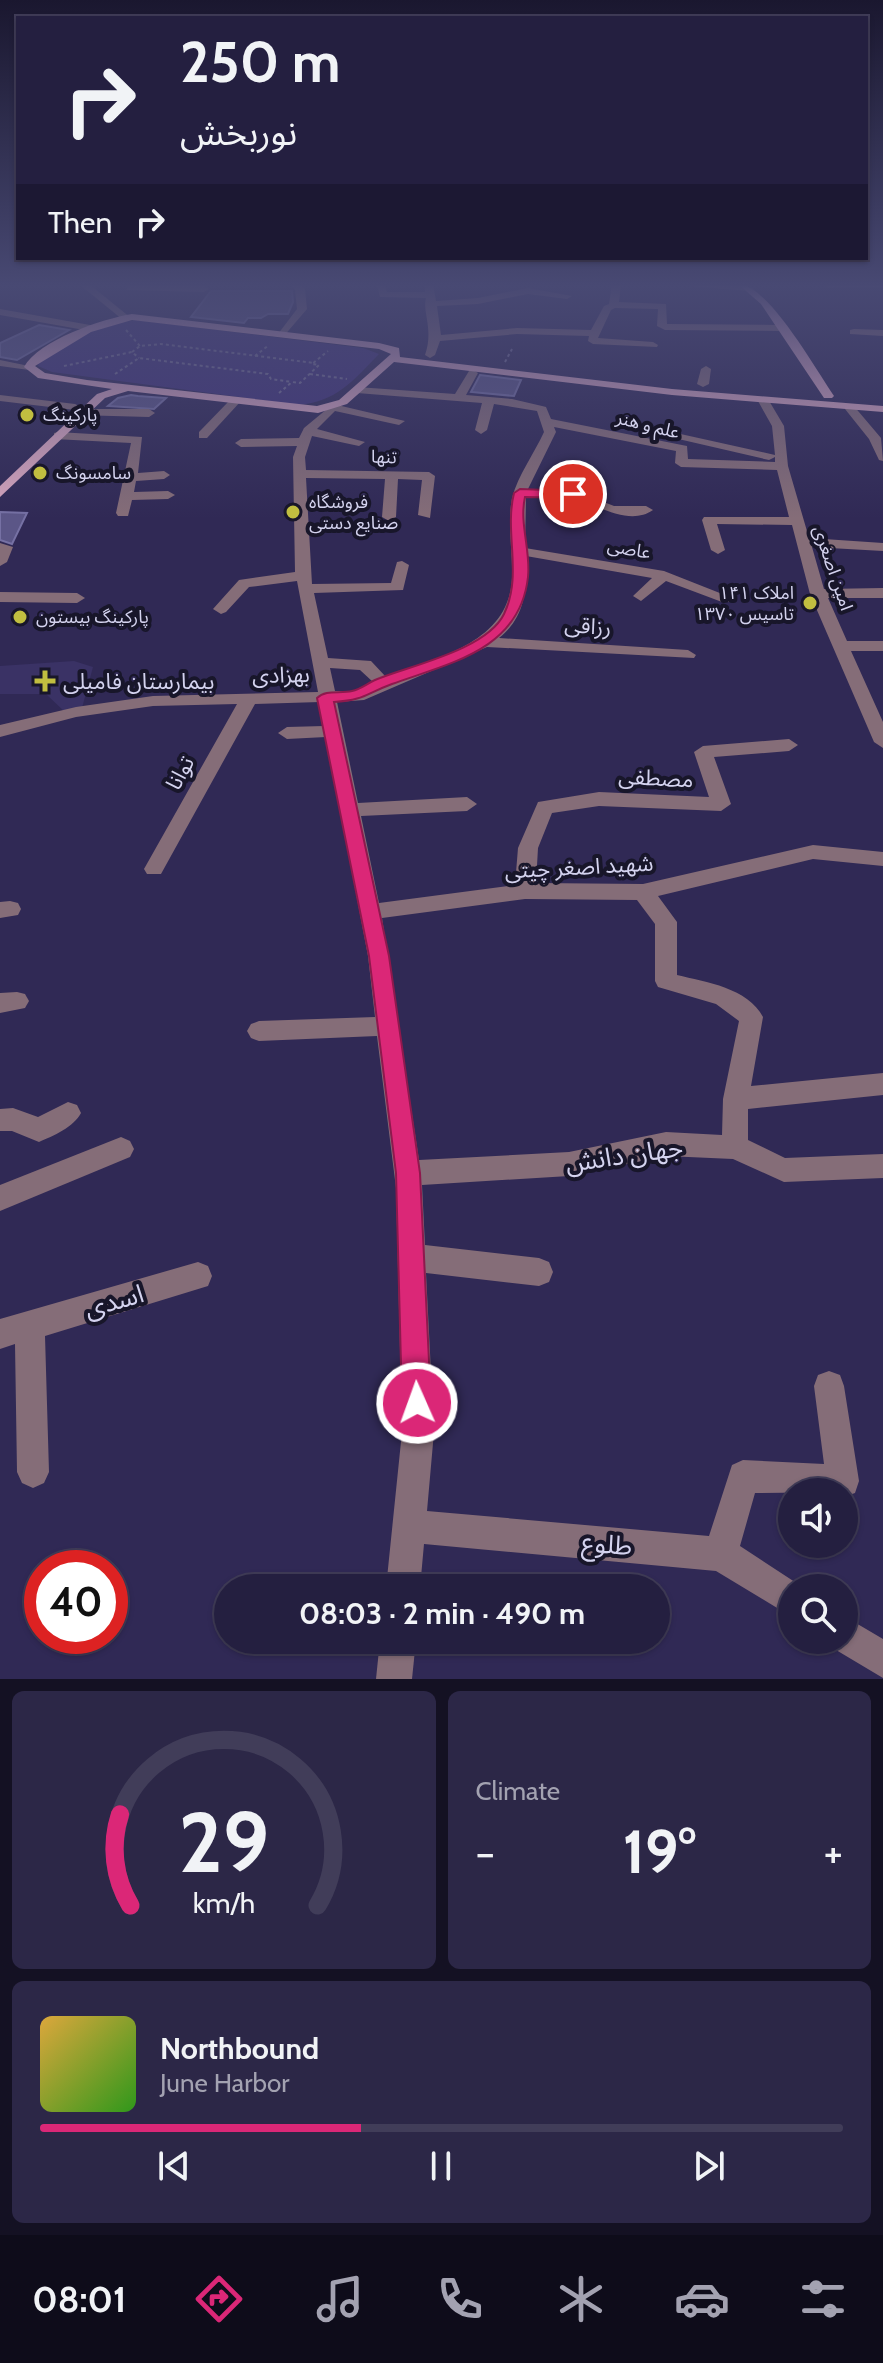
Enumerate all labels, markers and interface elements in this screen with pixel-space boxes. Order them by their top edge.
text: 250 m [180,28,341,96]
icon: right [48,48,152,152]
text: نوربخش [180,110,297,154]
icon: right [128,200,172,244]
text: Then [48,204,112,241]
place label: پارکینگ [43,404,97,426]
marker: پارکینگ [18,406,36,424]
street label: علم و هنر [613,406,682,445]
street label: تنها [371,446,397,468]
pin [539,460,607,528]
place label: سامسونگ [56,462,131,484]
marker: سامسونگ [31,464,49,482]
icon: arrive [551,472,595,516]
place label: فروشگاه صنایع دستی [309,491,398,537]
marker: فروشگاه صنایع دستی [284,503,302,521]
street label: امین اصغری [808,523,858,613]
street label: عاصی [606,534,652,564]
place label: املاک ۱۴۱ تاسیس ۱۳۷۰ [694,582,794,625]
marker: املاک ۱۴۱ تاسیس ۱۳۷۰ [801,594,819,612]
place label: پارکینگ بیستون [36,606,149,628]
marker: پارکینگ بیستون [11,608,29,626]
street label: رزاقی [564,611,612,641]
street label: بهزادی [252,661,310,689]
place label: بیمارستان فامیلی [63,668,214,695]
marker: بیمارستان فامیلی [34,670,56,692]
street label: توانا [160,751,200,795]
street label: مصطفی [618,763,694,793]
street label: شهید اصغر چیتی [504,850,654,885]
street label: جهان دانش [563,1131,685,1179]
street label: اسدی [81,1277,147,1325]
position arrow [375,1361,459,1445]
map controls [778,1478,858,1654]
button: sound [778,1478,858,1558]
street label: طلوع [580,1526,634,1565]
speed limit sign: 40 [24,1550,128,1654]
button: search [778,1574,858,1654]
text: 08:03 · 2 min · 490 m [299,1595,585,1632]
text: Climate [476,1775,560,1807]
text: 29 [178,1792,269,1893]
text: 19° [623,1815,696,1888]
text: − [476,1826,495,1879]
text: + [824,1826,843,1879]
text: km/h [192,1885,255,1920]
text: Northbound [160,2030,319,2067]
text: June Harbor [160,2067,289,2099]
icon: previous [152,2144,196,2188]
icon: pause [419,2144,463,2188]
icon: next [687,2144,731,2188]
icon: directions [191,2271,247,2327]
icon: music [312,2271,368,2327]
icon: phone [432,2271,488,2327]
icon: climate [553,2271,609,2327]
icon: car [674,2271,730,2327]
icon: filters [795,2271,851,2327]
text: 08:01 [32,2277,126,2321]

